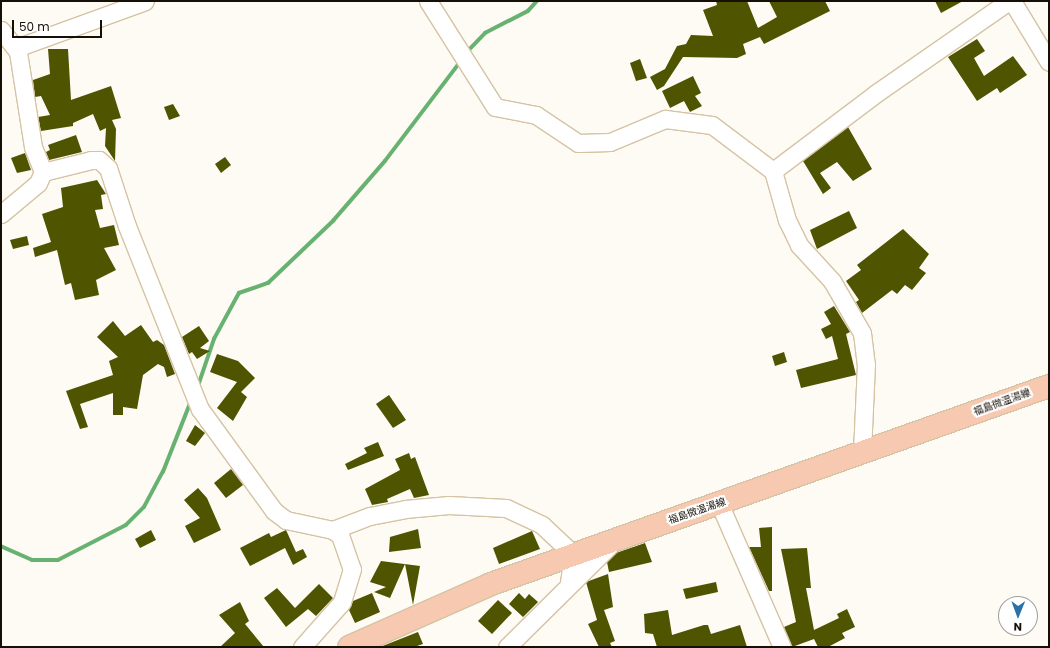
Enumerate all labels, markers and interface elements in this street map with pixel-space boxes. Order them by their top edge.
scale bar [14,12,104,38]
text: 50 m [19,18,50,35]
street label: 福島微温湯線 [972,386,1032,418]
street label: 福島微温湯線 [667,496,727,526]
north arrow [998,596,1038,636]
text: N [1014,619,1022,635]

